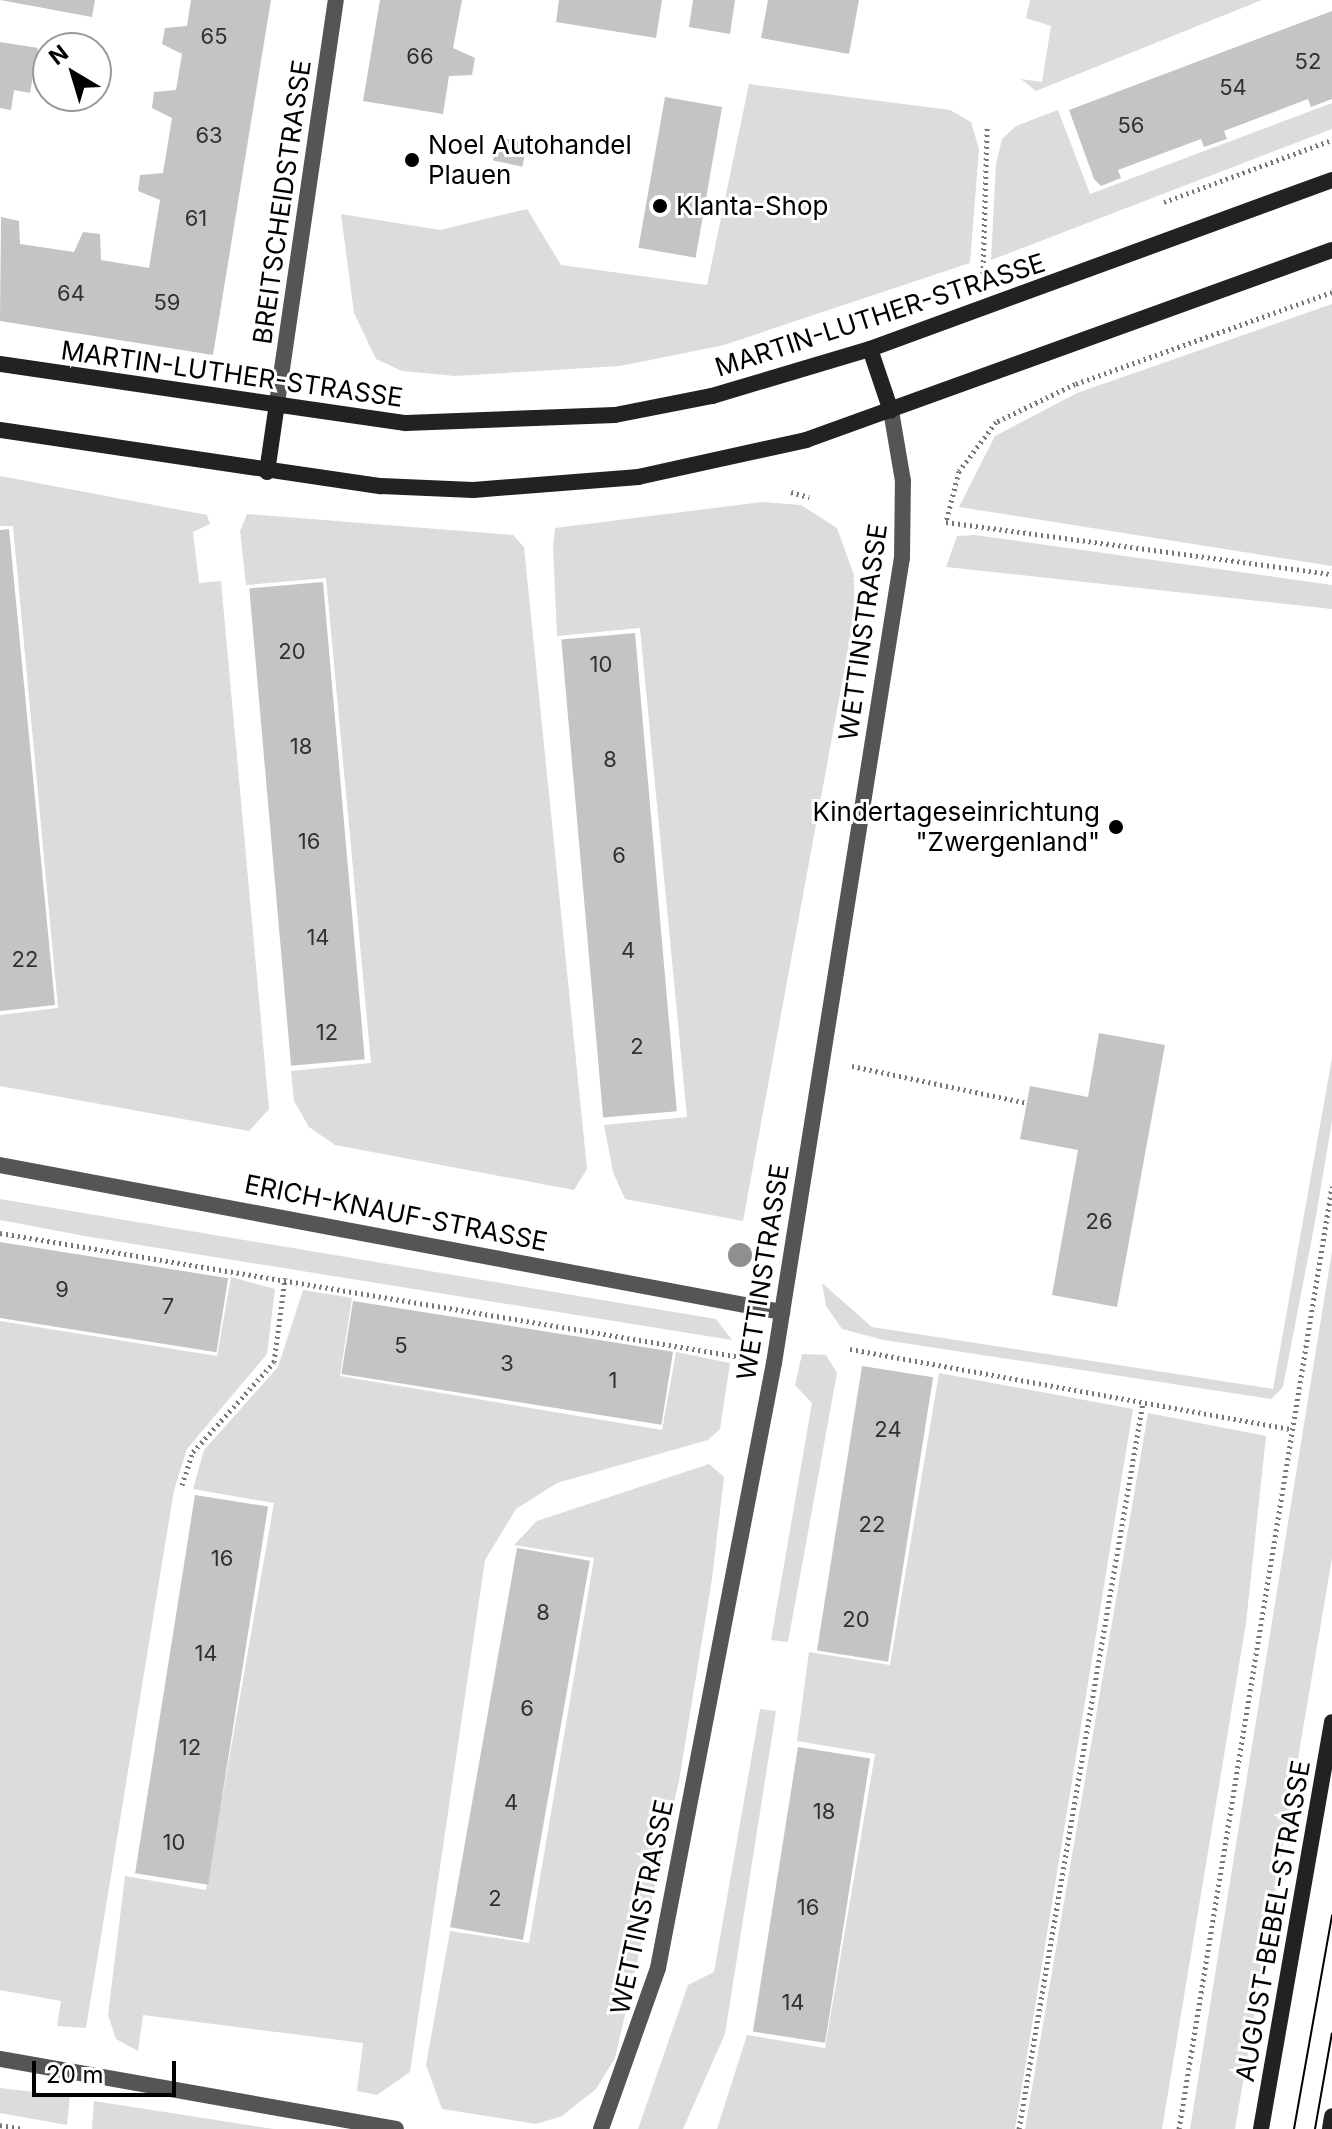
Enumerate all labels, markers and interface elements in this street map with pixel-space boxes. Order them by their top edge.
house number: 65 [200,24,228,50]
north arrow [32,32,112,112]
text: N [44,39,73,70]
house number: 66 [406,44,434,70]
house number: 52 [1295,49,1321,75]
street label: BREITSCHEIDSTRASSE [247,58,317,346]
house number: 54 [1219,75,1247,101]
house number: 56 [1117,113,1145,139]
house number: 63 [195,123,223,149]
place label: Noel Autohandel Plauen [428,129,632,190]
marker: Noel Autohandel Plauen [403,151,421,169]
place label: Klanta-Shop [676,190,828,222]
marker: Klanta-Shop [651,197,669,215]
house number: 61 [185,206,207,232]
street label: MARTIN-LUTHER-STRASSE [711,247,1049,383]
house number: 64 [57,281,85,307]
house number: 59 [153,290,181,316]
street label: MARTIN-LUTHER-STRASSE [59,335,405,413]
street label: WETTINSTRASSE [832,522,894,742]
house number: 20 [278,639,306,665]
house number: 10 [590,652,612,678]
house number: 18 [290,734,312,760]
house number: 8 [603,747,617,773]
place label: Kindertageseinrichtung "Zwergenland" [812,796,1100,858]
marker: Kindertageseinrichtung "Zwergenland" [1107,818,1125,836]
house number: 16 [298,829,320,855]
house number: 6 [612,843,626,869]
house number: 14 [306,925,330,951]
house number: 4 [621,938,635,964]
house number: 22 [12,947,38,973]
house number: 12 [316,1020,338,1046]
house number: 2 [630,1034,644,1060]
street label: WETTINSTRASSE [731,1162,795,1382]
street label: ERICH-KNAUF-STRASSE [242,1168,550,1258]
house number: 26 [1085,1209,1113,1235]
house number: 9 [55,1277,69,1303]
house number: 7 [162,1294,174,1320]
house number: 5 [394,1333,408,1359]
house number: 3 [500,1351,514,1377]
house number: 1 [609,1368,617,1394]
house number: 24 [874,1417,902,1443]
house number: 22 [859,1512,885,1538]
house number: 16 [211,1546,233,1572]
house number: 8 [536,1600,550,1626]
house number: 20 [842,1607,870,1633]
house number: 14 [194,1641,218,1667]
house number: 6 [520,1696,534,1722]
house number: 12 [179,1735,201,1761]
street label: AUGUST-BEBEL-STRASSE [1229,1758,1317,2084]
house number: 4 [504,1790,518,1816]
street label: WETTINSTRASSE [604,1797,680,2017]
house number: 18 [813,1799,835,1825]
house number: 10 [163,1830,185,1856]
house number: 2 [488,1886,502,1912]
house number: 16 [797,1895,819,1921]
house number: 14 [781,1990,805,2016]
scale bar [36,2045,180,2095]
text: 20 m [46,2060,104,2089]

